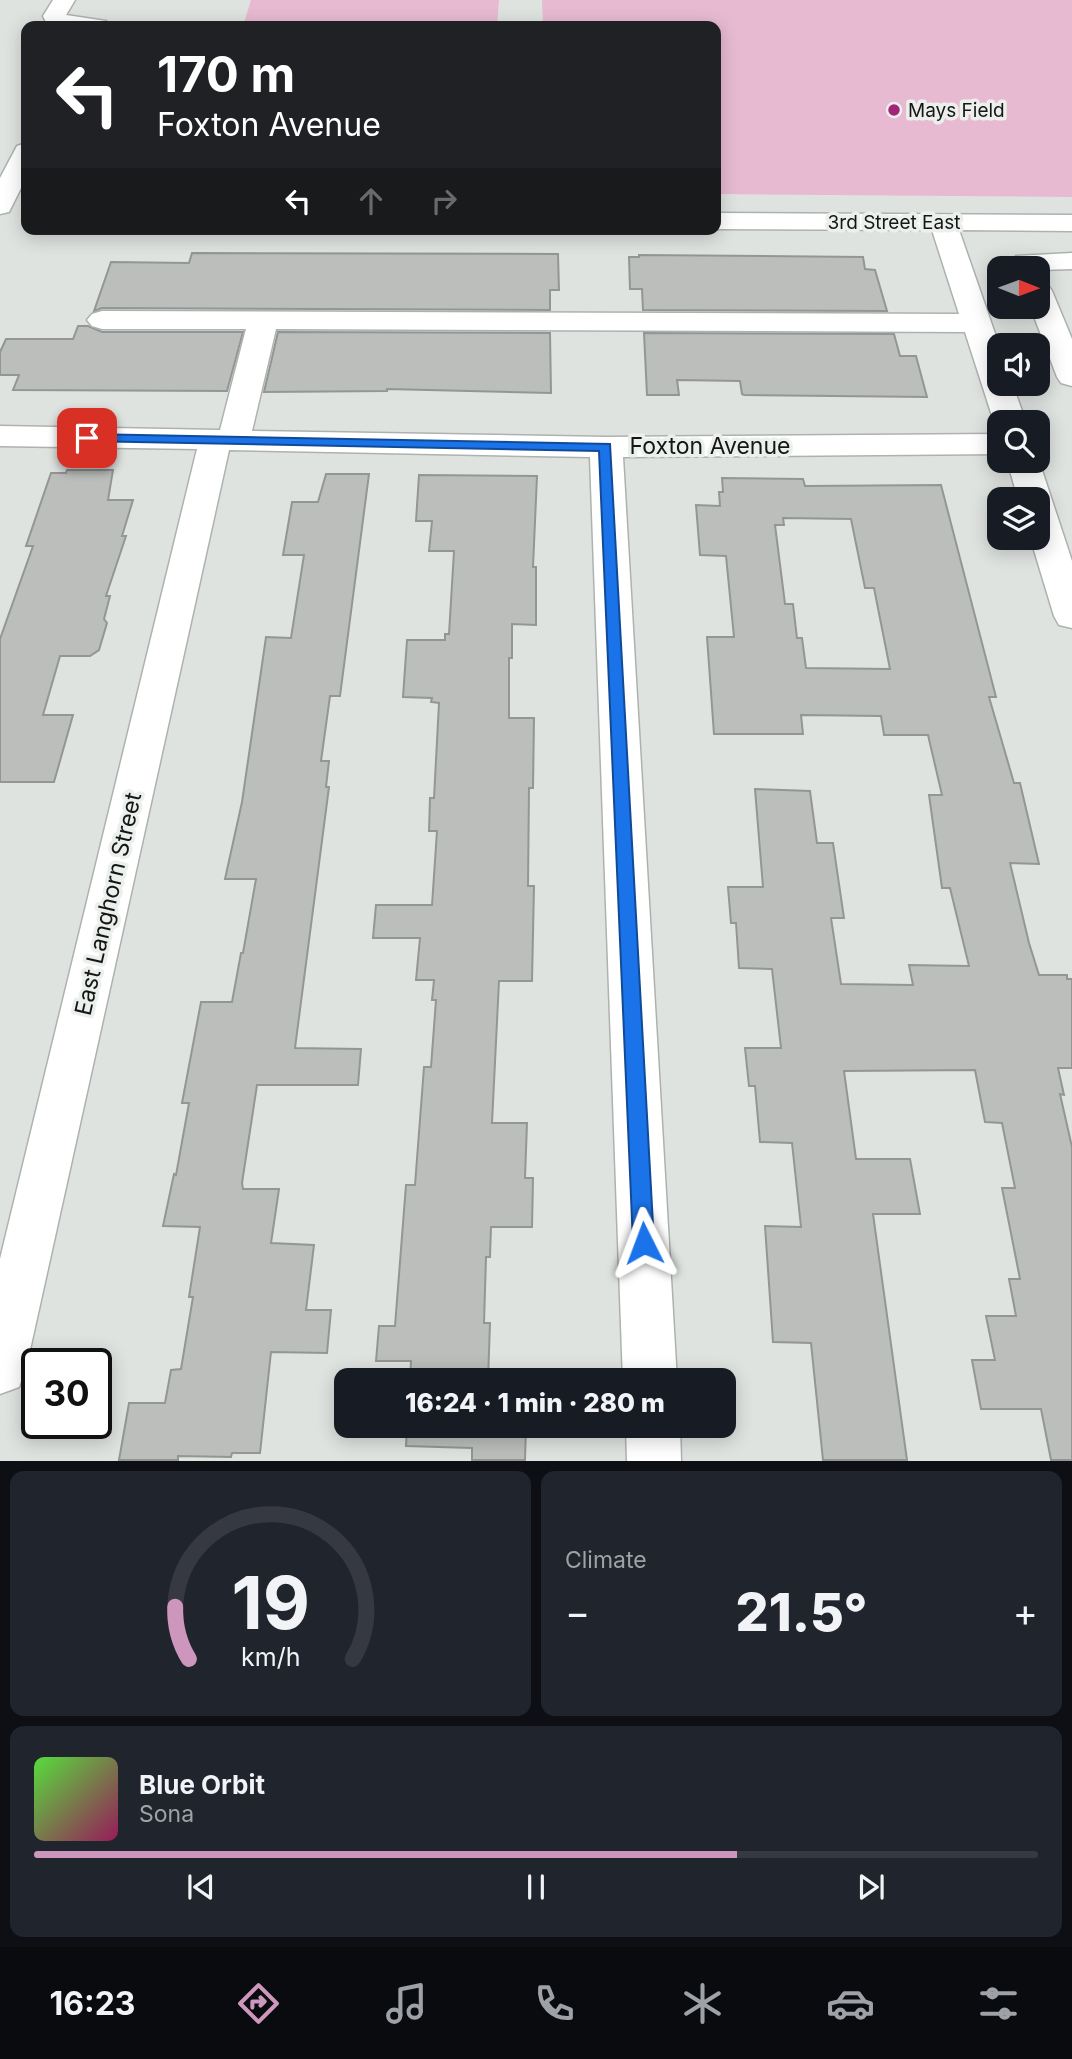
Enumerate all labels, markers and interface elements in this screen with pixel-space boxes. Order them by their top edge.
text: 170 m [157,45,295,104]
icon: left [42,49,133,140]
place label: Mays Field [908,99,1005,122]
marker: Mays Field [886,102,902,118]
text: Foxton Avenue [157,105,381,144]
icon: left [279,182,317,220]
icon: ahead [352,182,390,220]
icon: right [425,182,463,220]
street label: 3rd Street East [828,211,960,234]
north arrow [987,256,1050,318]
map controls [987,256,1050,550]
button: sound [987,333,1050,396]
pin [57,408,117,468]
button: search [987,410,1050,473]
icon: arrive [68,419,106,457]
street label: Foxton Avenue [630,432,790,460]
button: layers [987,487,1050,550]
street label: East Langhorn Street [69,789,147,1018]
position arrow [607,1206,681,1280]
speed limit sign: 30 [21,1348,112,1439]
text: 16:24 · 1 min · 280 m [405,1387,665,1418]
text: Climate [565,1546,647,1574]
text: 19 [231,1559,310,1648]
text: 21.5° [736,1581,867,1644]
text: − [565,1589,590,1635]
text: + [1013,1589,1038,1635]
text: km/h [241,1642,300,1672]
text: Blue Orbit [139,1769,265,1800]
text: Sona [139,1800,194,1828]
icon: previous [182,1868,220,1906]
icon: pause [517,1868,555,1906]
icon: next [852,1868,890,1906]
icon: directions [234,1979,283,2028]
icon: music [382,1979,431,2028]
icon: phone [530,1979,579,2028]
icon: climate [678,1979,727,2028]
icon: car [826,1979,875,2028]
icon: filters [974,1979,1023,2028]
text: 16:23 [49,1984,136,2023]

